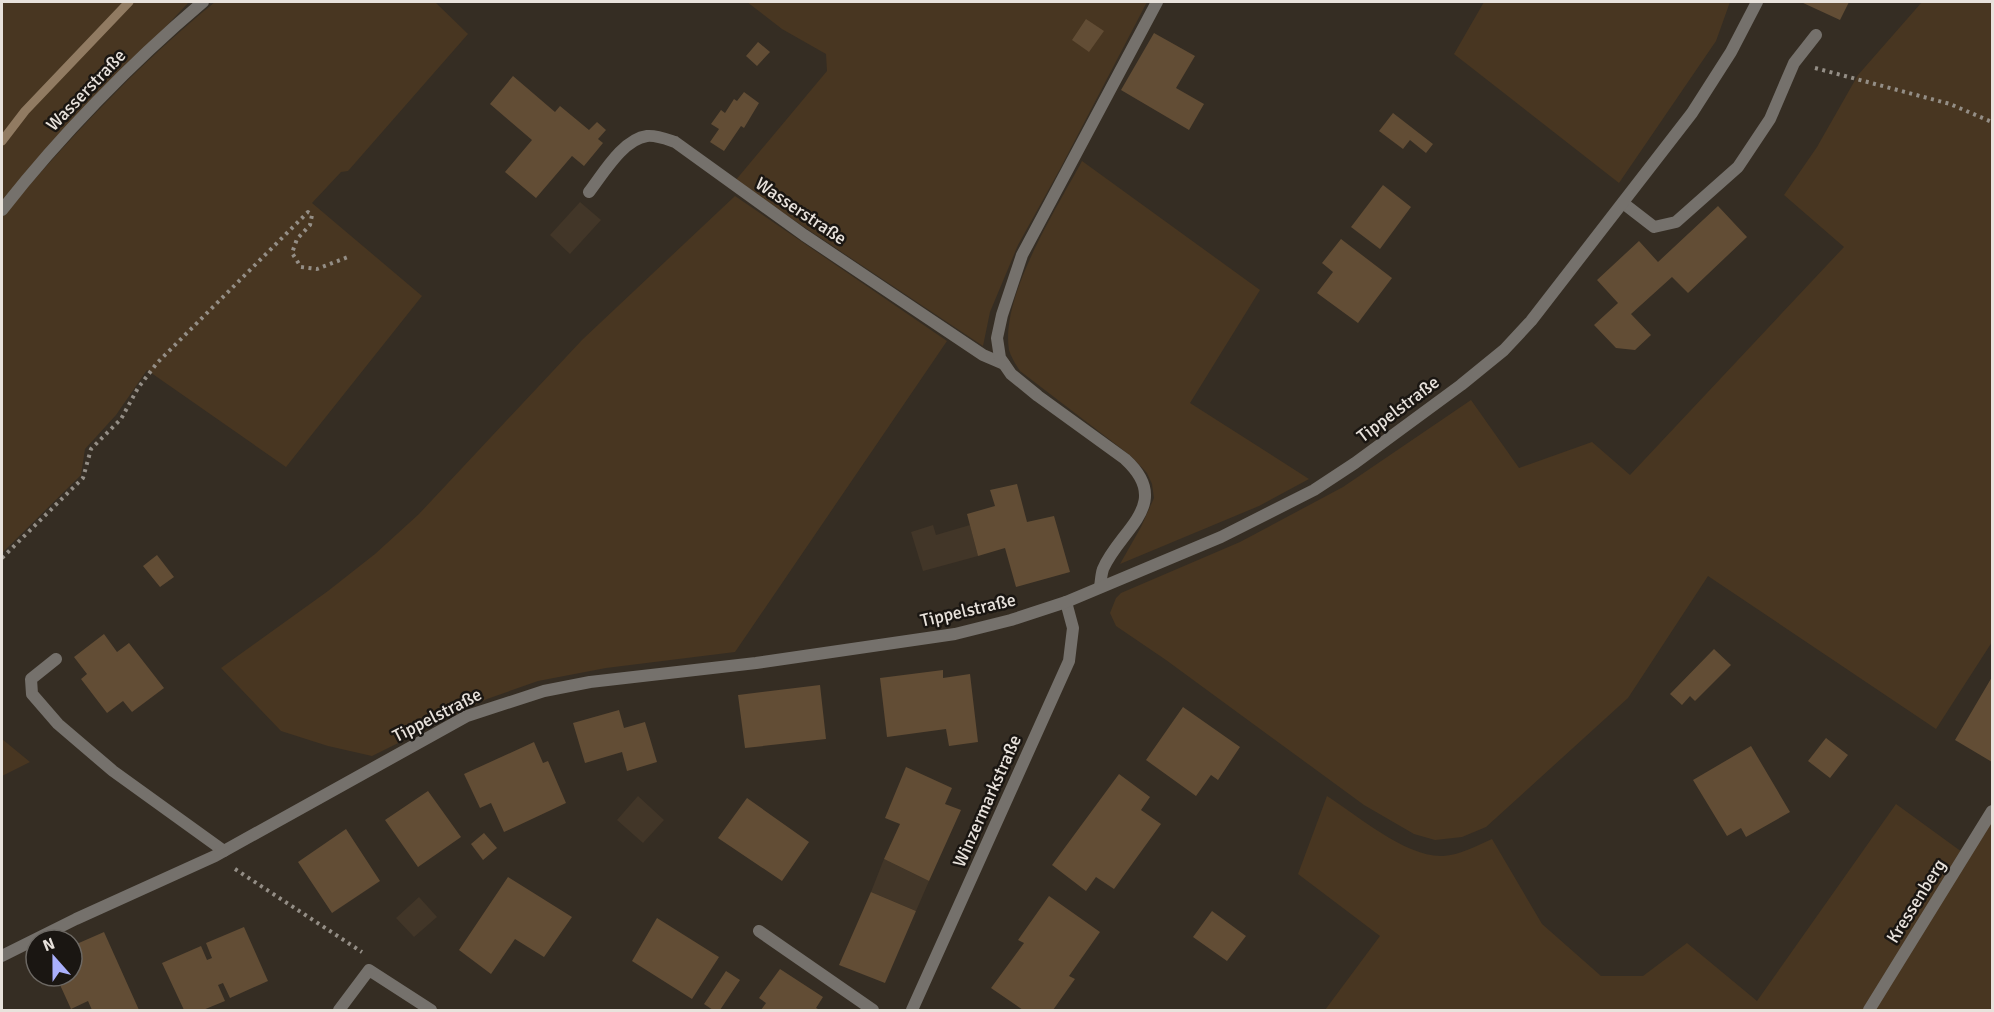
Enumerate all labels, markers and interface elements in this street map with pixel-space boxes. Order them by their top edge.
street label: Wasserstraße [42,45,130,135]
street label: Wasserstraße [751,172,851,250]
street label: Tippelstraße [1353,371,1443,447]
street label: Tippelstraße [918,588,1018,632]
street label: Tippelstraße [389,683,485,747]
street label: Winzermarkstraße [948,731,1026,871]
street label: Kressenberg [1881,855,1951,947]
north arrow [24,928,84,988]
text: N [40,934,58,956]

